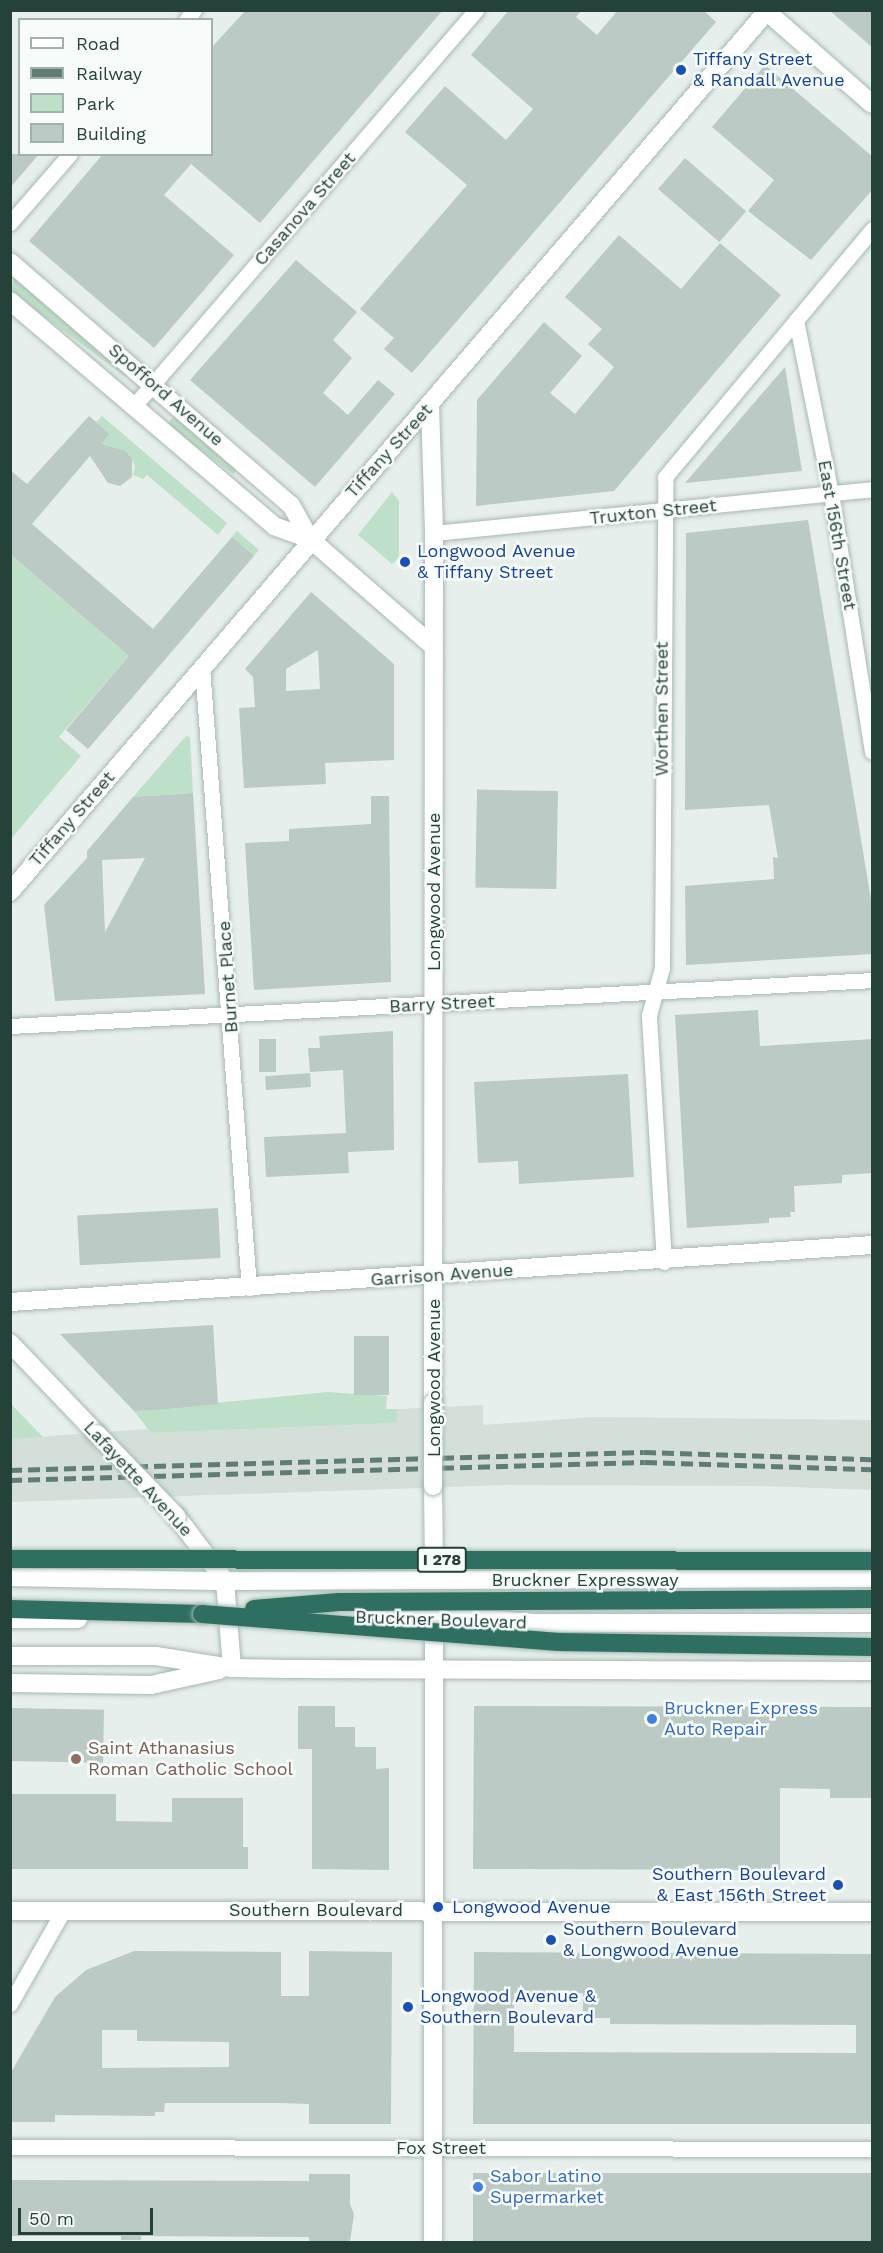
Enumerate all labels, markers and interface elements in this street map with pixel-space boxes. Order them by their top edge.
legend [18,18,213,156]
text: Road [76,33,120,54]
place label: Tiffany Street & Randall Avenue [693,49,846,92]
text: Railway [76,63,142,84]
marker: Tiffany Street & Randall Avenue [674,63,688,77]
text: Park [76,93,115,114]
text: Building [76,123,146,144]
street label: Casanova Street [250,148,360,270]
street label: Spofford Avenue [104,339,228,451]
street label: Tiffany Street [341,399,437,503]
street label: East 156th Street [813,458,861,612]
street label: Truxton Street [588,495,718,529]
place label: Longwood Avenue & Tiffany Street [417,541,576,584]
marker: Longwood Avenue & Tiffany Street [398,555,412,569]
street label: Worthen Street [651,642,673,776]
street label: Tiffany Street [25,767,119,871]
street label: Longwood Avenue [423,812,445,972]
street label: Burnet Place [213,920,243,1034]
street label: Barry Street [388,990,496,1018]
street label: Garrison Avenue [369,1259,515,1291]
street label: Longwood Avenue [423,1298,445,1458]
street label: Lafayette Avenue [79,1417,197,1541]
road number: I 278 [416,1547,468,1573]
street label: Bruckner Expressway [491,1569,679,1591]
street label: Bruckner Boulevard [354,1606,528,1634]
place label: Bruckner Express Auto Repair [664,1698,818,1740]
marker: Bruckner Express Auto Repair [645,1712,659,1726]
place label: Saint Athanasius Roman Catholic School [88,1738,293,1780]
marker: Saint Athanasius Roman Catholic School [69,1752,83,1766]
place label: Southern Boulevard & East 156th Street [652,1864,826,1906]
marker: Southern Boulevard & East 156th Street [831,1878,845,1892]
place label: Longwood Avenue [452,1896,611,1918]
marker: Longwood Avenue [429,1898,447,1916]
street label: Southern Boulevard [229,1899,403,1921]
place label: Southern Boulevard & Longwood Avenue [563,1919,740,1962]
marker: Southern Boulevard & Longwood Avenue [544,1933,558,1947]
place label: Longwood Avenue & Southern Boulevard [420,1986,597,2028]
marker: Longwood Avenue & Southern Boulevard [401,2000,415,2014]
street label: Fox Street [396,2137,486,2159]
place label: Sabor Latino Supermarket [490,2166,604,2208]
marker: Sabor Latino Supermarket [471,2180,485,2194]
scale bar [21,2196,156,2234]
text: 50 m [29,2208,74,2229]

